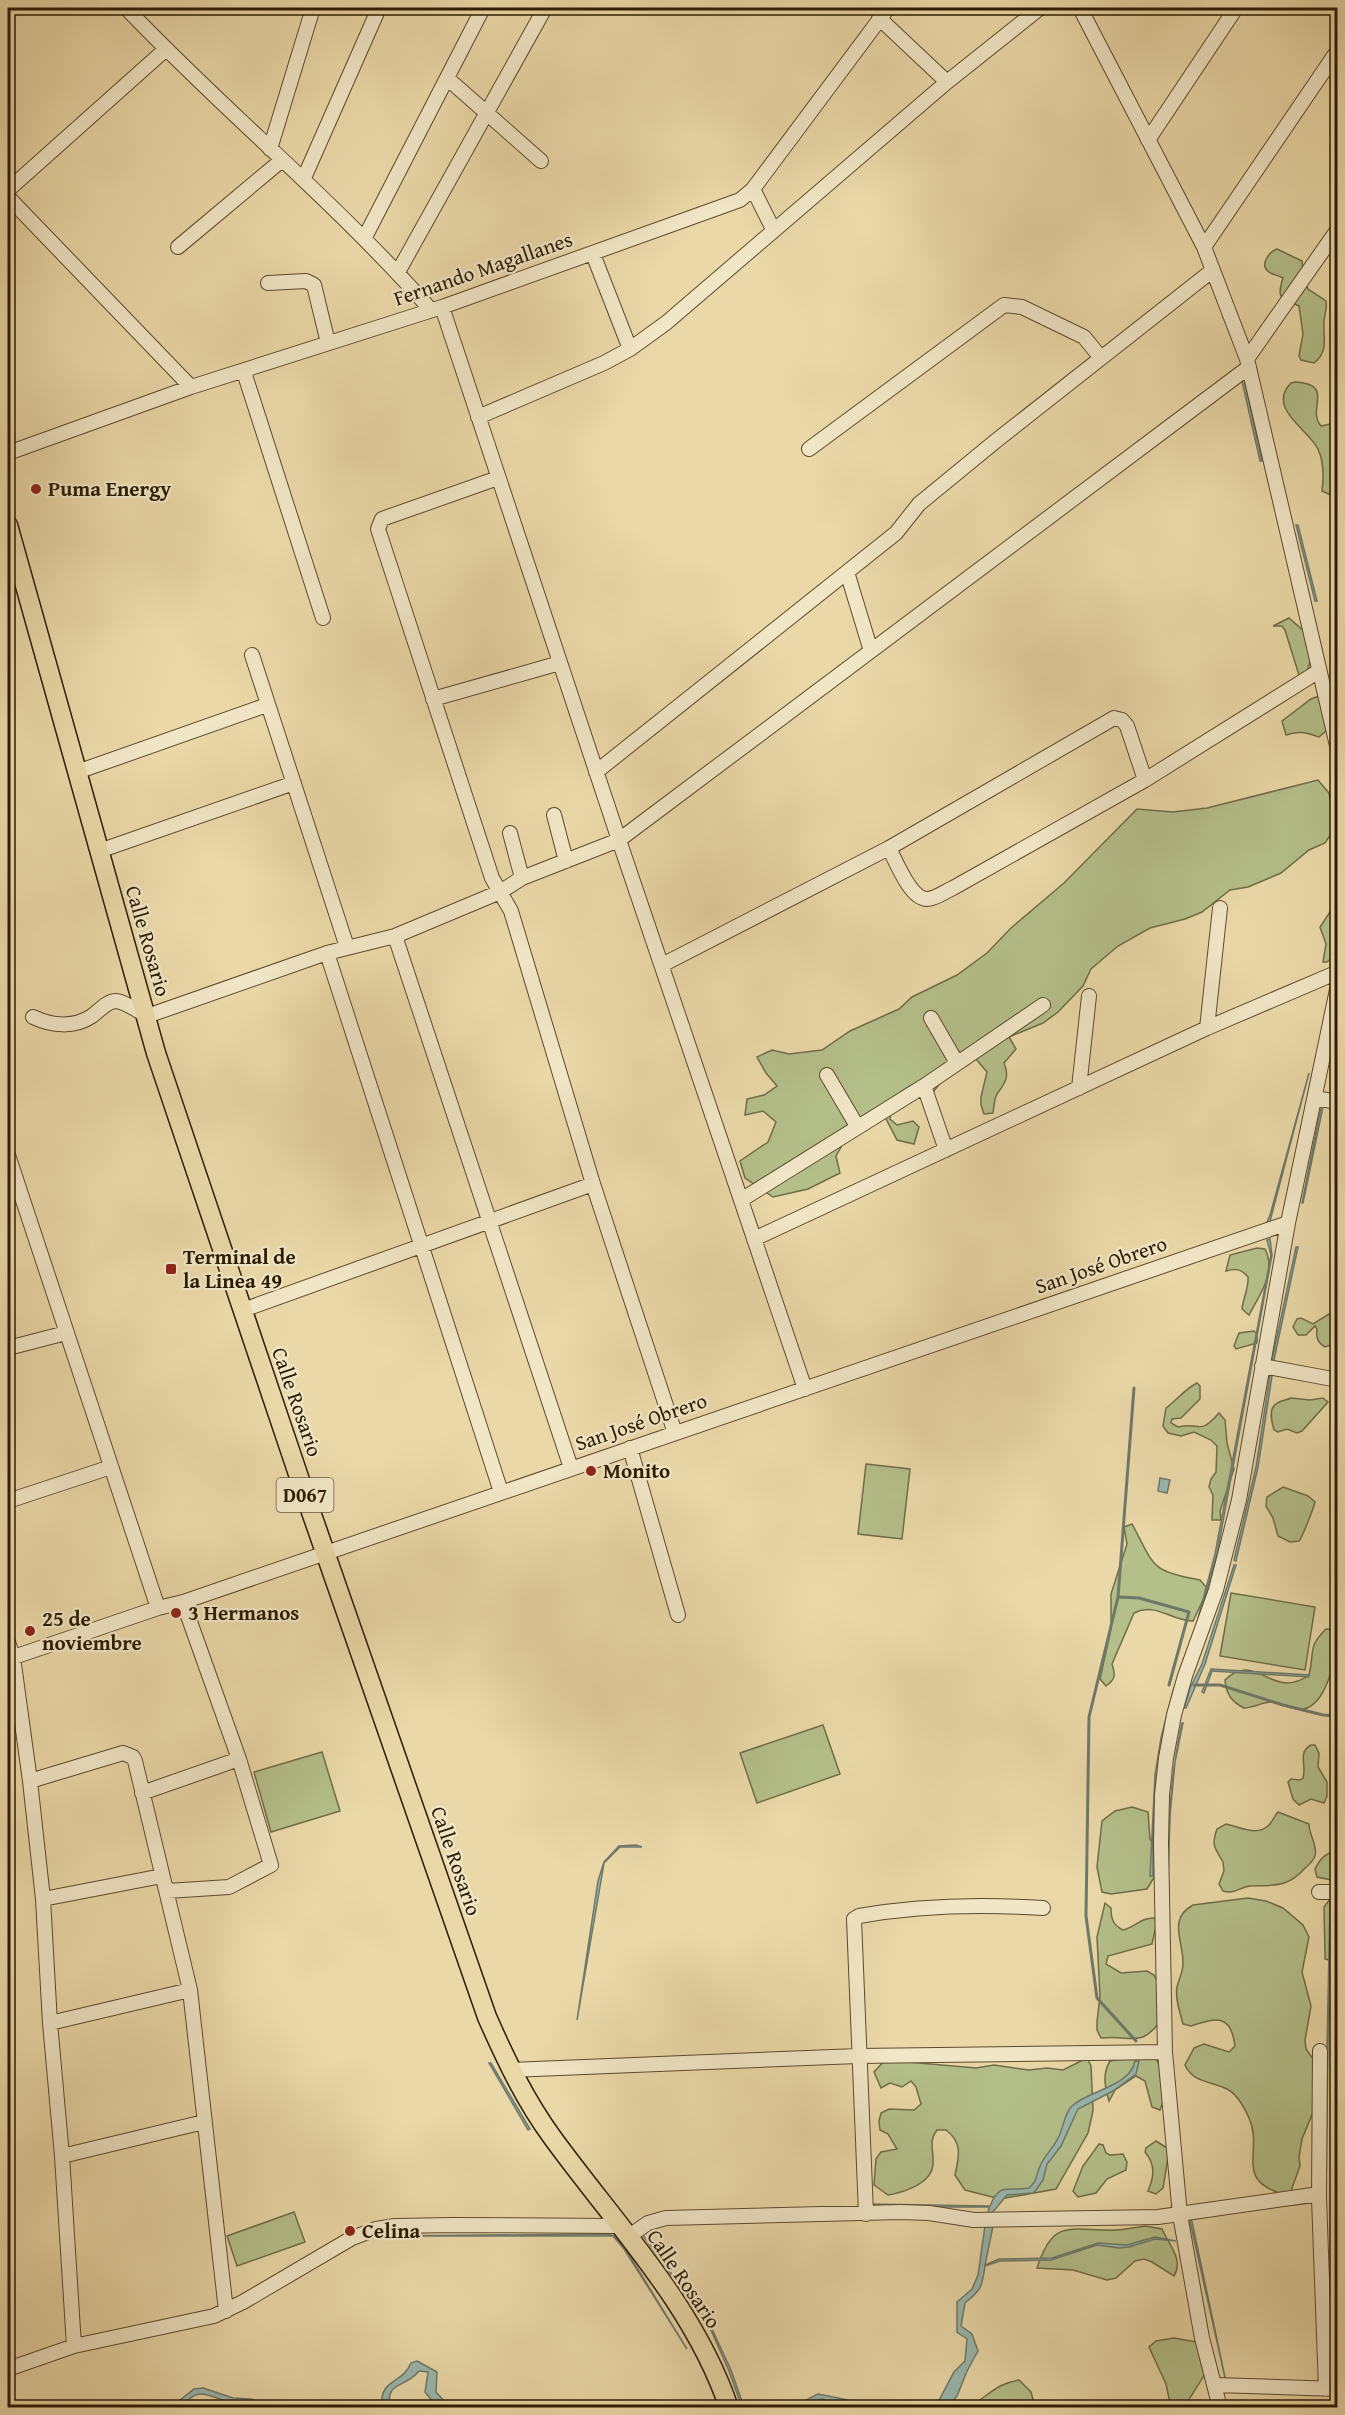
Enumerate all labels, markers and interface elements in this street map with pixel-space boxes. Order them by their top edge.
street label: Fernando Magallanes [389,223,576,314]
place label: Puma Energy [48,473,171,504]
marker: Puma Energy [29,482,43,496]
street label: Calle Rosario [118,882,179,1000]
street label: San José Obrero [1031,1227,1171,1302]
place label: Terminal de la Linea 49 [183,1241,296,1296]
marker: Terminal de la Linea 49 [164,1262,178,1276]
street label: Calle Rosario [264,1343,331,1461]
street label: San José Obrero [571,1384,711,1459]
place label: Monito [603,1455,670,1486]
marker: Monito [584,1464,598,1478]
road number: D067 [276,1478,334,1512]
place label: 3 Hermanos [188,1597,299,1628]
place label: 25 de noviembre [42,1603,142,1658]
marker: 3 Hermanos [169,1606,183,1620]
marker: 25 de noviembre [23,1624,37,1638]
street label: Calle Rosario [423,1802,490,1920]
place label: Celina [362,2215,421,2246]
street label: Calle Rosario [640,2223,729,2335]
marker: Celina [343,2224,357,2238]

